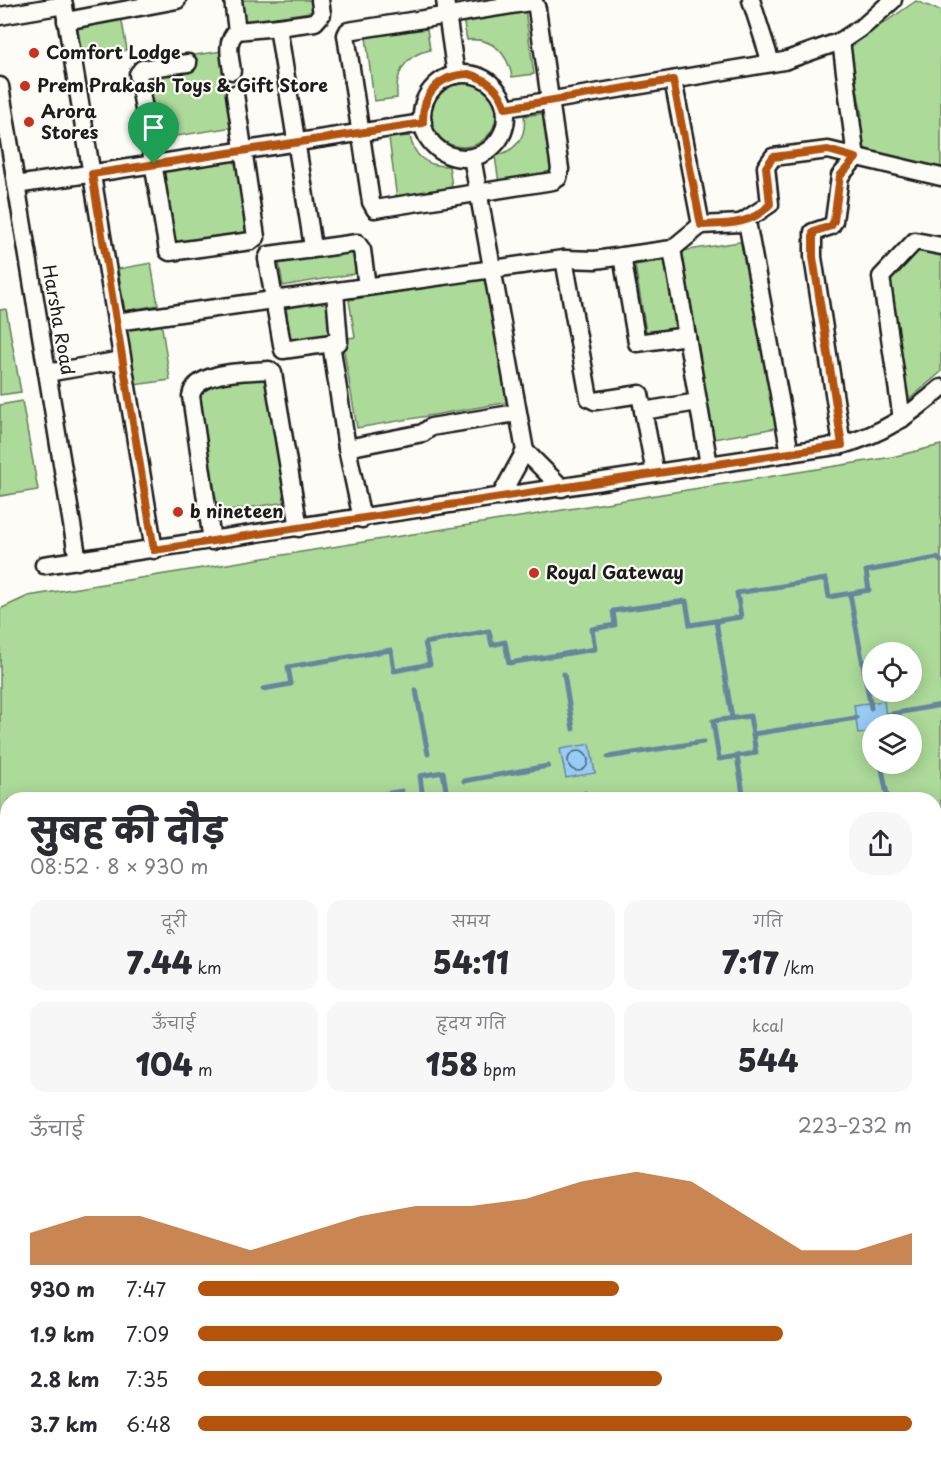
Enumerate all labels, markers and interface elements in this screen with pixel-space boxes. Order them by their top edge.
place label: Comfort Lodge [46,38,181,65]
marker: Comfort Lodge [27,46,41,60]
place label: Prem Prakash Toys & Gift Store [37,71,328,98]
marker: Prem Prakash Toys & Gift Store [18,79,32,93]
place label: Arora Stores [41,97,99,145]
pin [128,102,179,164]
icon: arrive [137,111,170,144]
marker: Arora Stores [22,115,36,129]
street label: Harsha Road [36,262,82,377]
place label: b nineteen [190,497,284,524]
marker: b nineteen [171,505,185,519]
place label: Royal Gateway [546,558,684,585]
marker: Royal Gateway [527,566,541,580]
map controls [862,642,922,774]
button: locate [862,642,922,702]
button: layers [862,714,922,774]
text: सुबह की दौड़ [30,803,226,853]
button: share [849,812,912,875]
text: 08:52 · 8 × 930 m [30,851,208,881]
text: दूरी [161,908,187,932]
text: समय [452,908,490,932]
text: गति [753,908,783,932]
text: 7.44 [126,939,192,984]
text: 54:11 [433,939,509,984]
text: 7:17 [722,939,779,984]
text: km [192,955,222,979]
text: /km [779,955,814,979]
text: ऊँचाई [153,1010,195,1034]
text: हृदय गति [436,1010,506,1034]
text: kcal [752,1013,784,1037]
text: 544 [738,1037,798,1082]
text: 104 [135,1041,193,1086]
text: 158 [426,1041,478,1086]
text: m [193,1057,213,1081]
text: bpm [478,1057,516,1081]
text: 223–232 m [798,1110,912,1140]
text: ऊँचाई [30,1113,84,1143]
text: 930 m [30,1274,95,1304]
text: 7:47 [126,1274,166,1304]
text: 1.9 km [30,1319,95,1349]
text: 7:09 [126,1319,169,1349]
text: 2.8 km [30,1364,99,1394]
text: 7:35 [126,1364,168,1394]
text: 3.7 km [30,1409,98,1439]
text: 6:48 [126,1409,171,1439]

